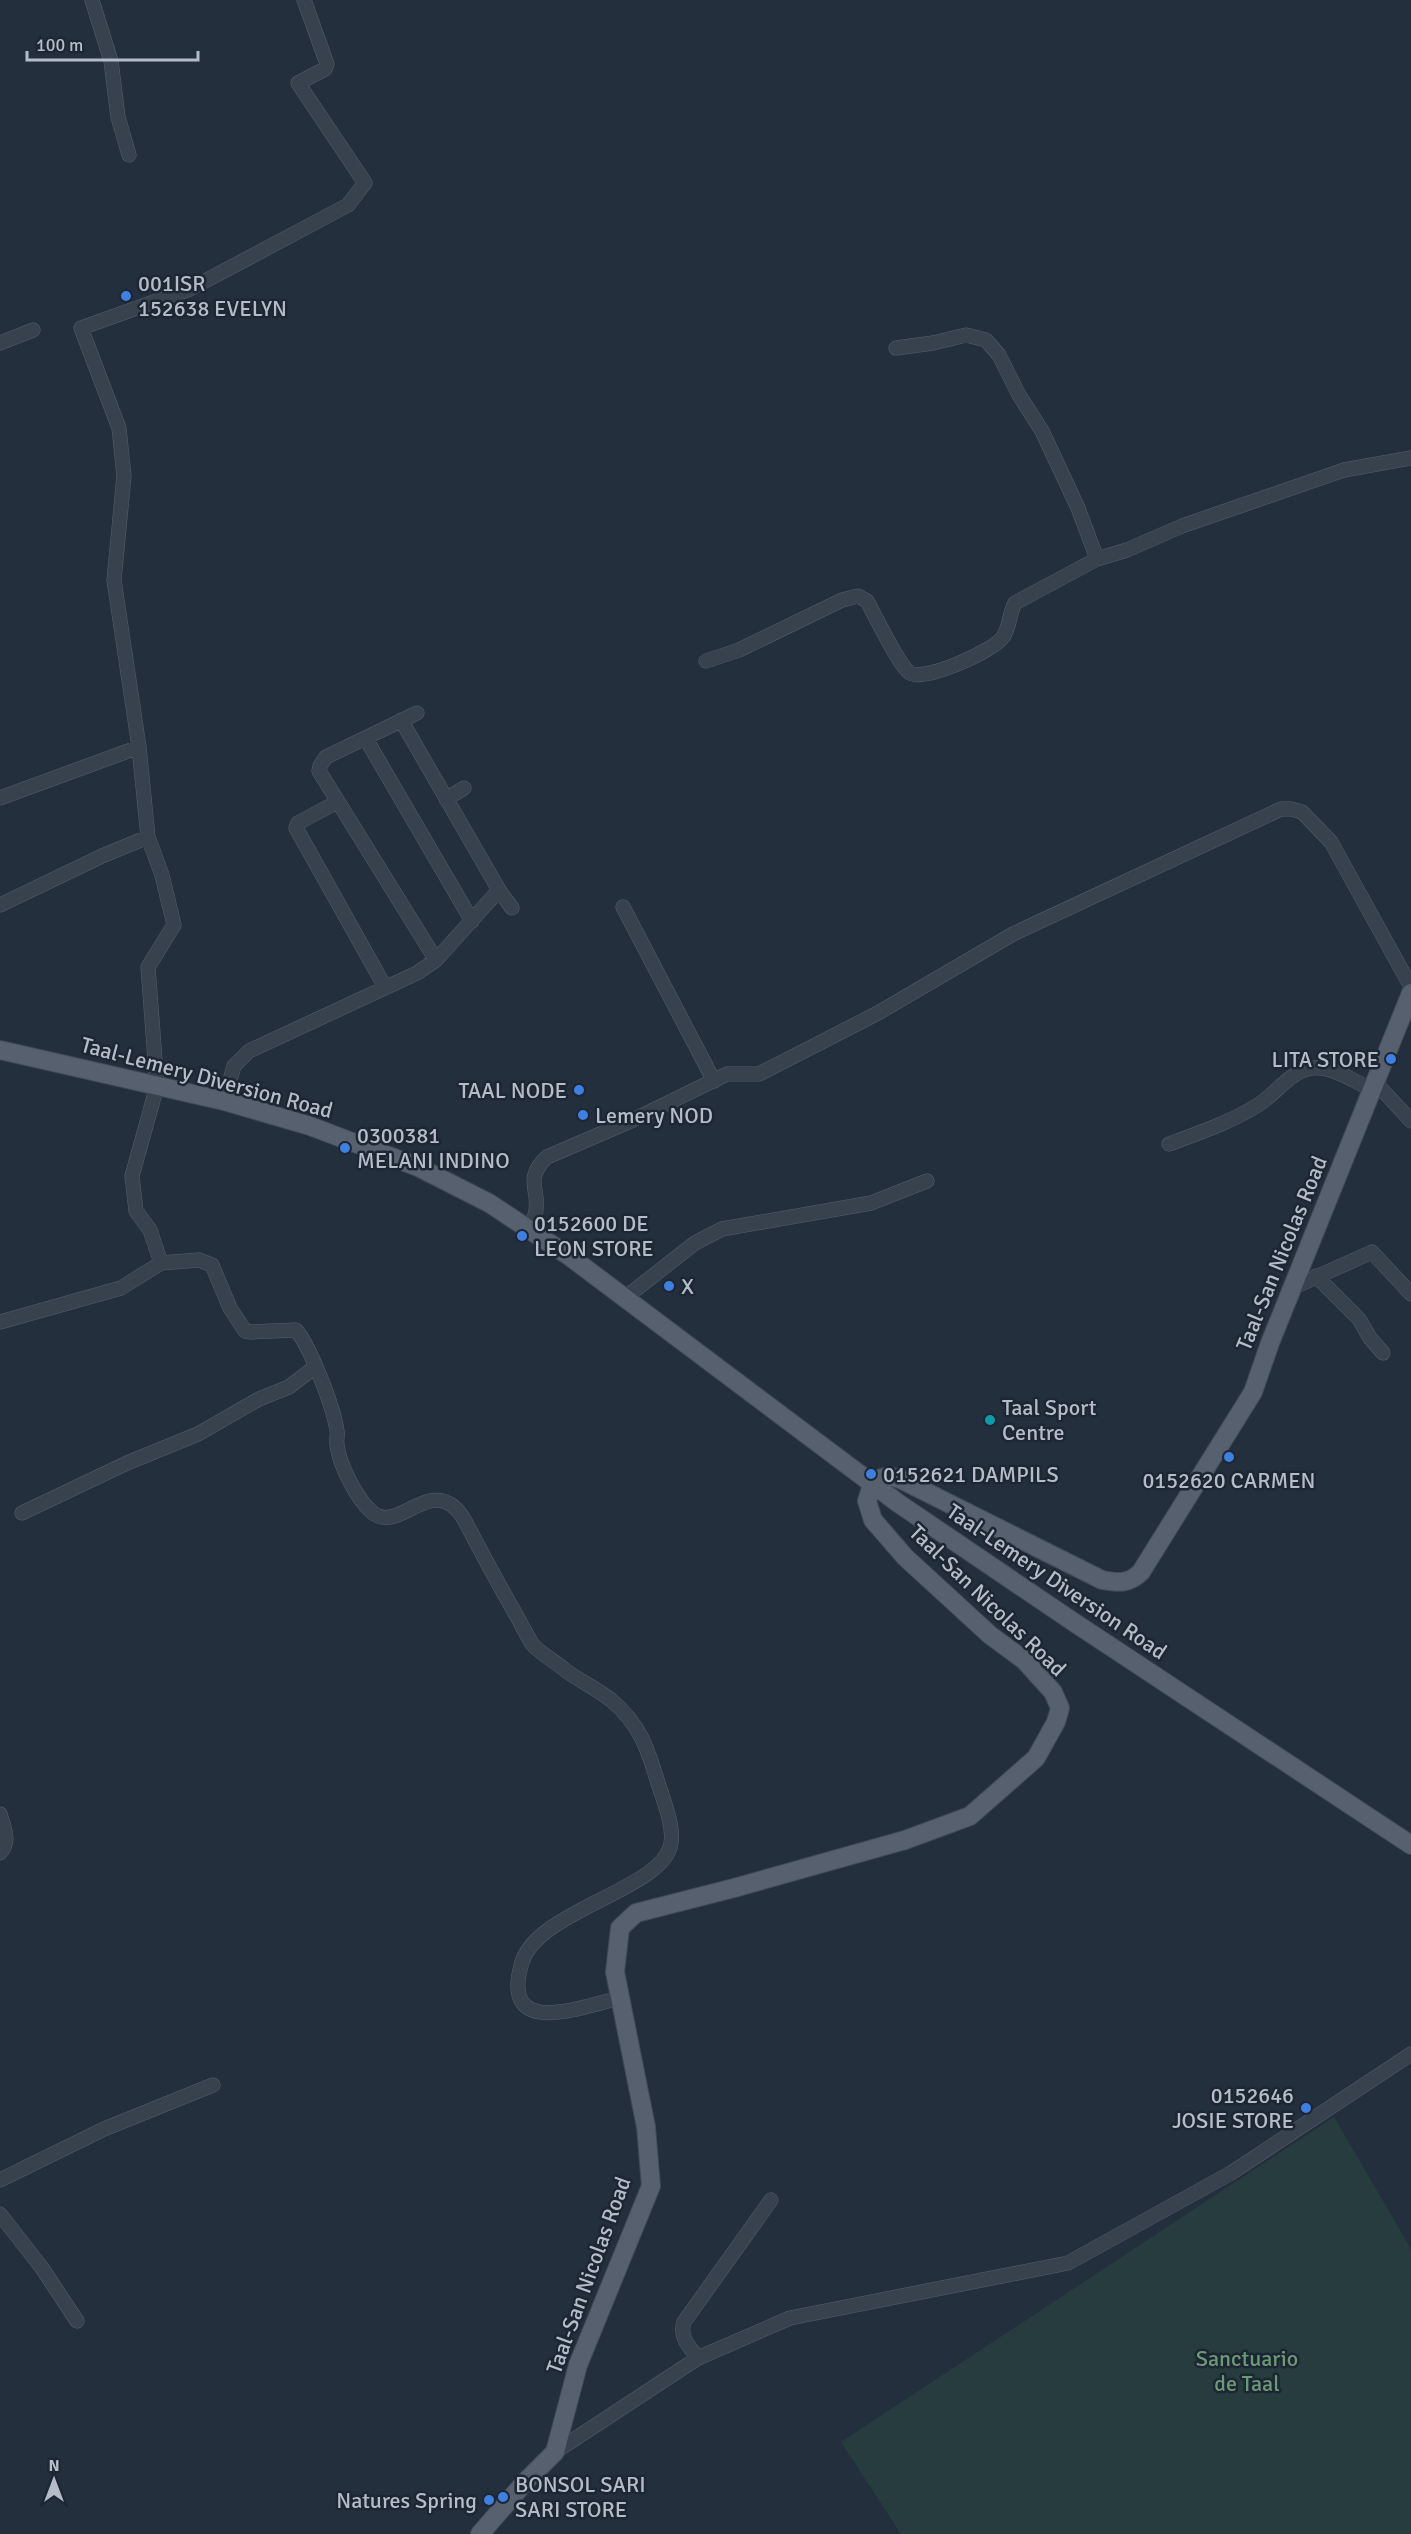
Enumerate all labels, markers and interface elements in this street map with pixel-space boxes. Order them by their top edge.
scale bar [27,24,198,62]
text: 100 m [36,34,83,56]
place label: 001ISR 152638 EVELYN [138,270,287,322]
marker: 001ISR 152638 EVELYN [119,289,133,303]
street label: Taal-Lemery Diversion Road [78,1031,336,1124]
place label: LITA STORE [1272,1046,1379,1073]
marker: LITA STORE [1384,1052,1398,1066]
place label: TAAL NODE [458,1077,567,1104]
marker: TAAL NODE [572,1083,586,1097]
place label: Lemery NOD [595,1102,713,1129]
marker: Lemery NOD [576,1108,590,1122]
place label: 0300381 MELANI INDINO [357,1122,510,1174]
marker: 0300381 MELANI INDINO [338,1141,352,1155]
street label: Taal-San Nicolas Road [1230,1152,1333,1354]
place label: 0152600 DE LEON STORE [534,1210,654,1262]
marker: 0152600 DE LEON STORE [515,1229,529,1243]
place label: X [681,1273,694,1300]
marker: X [662,1279,676,1293]
place label: Taal Sport Centre [1002,1394,1097,1446]
marker: Taal Sport Centre [983,1413,997,1427]
marker: 0152620 CARMEN [1222,1450,1236,1464]
place label: 0152621 DAMPILS [883,1461,1059,1488]
marker: 0152621 DAMPILS [864,1467,878,1481]
place label: 0152620 CARMEN [1142,1467,1316,1494]
street label: Taal-Lemery Diversion Road [942,1498,1172,1665]
street label: Taal-San Nicolas Road [904,1519,1072,1682]
place label: 0152646 JOSIE STORE [1172,2082,1294,2134]
marker: 0152646 JOSIE STORE [1299,2101,1313,2115]
street label: Taal-San Nicolas Road [540,2173,637,2377]
park label: Sanctuario de Taal [1196,2345,1298,2397]
north arrow [24,2450,84,2510]
text: N [48,2456,60,2476]
place label: BONSOL SARI SARI STORE [515,2471,646,2523]
place label: Natures Spring [336,2487,477,2514]
marker: BONSOL SARI SARI STORE [496,2490,510,2504]
marker: Natures Spring [482,2493,496,2507]

